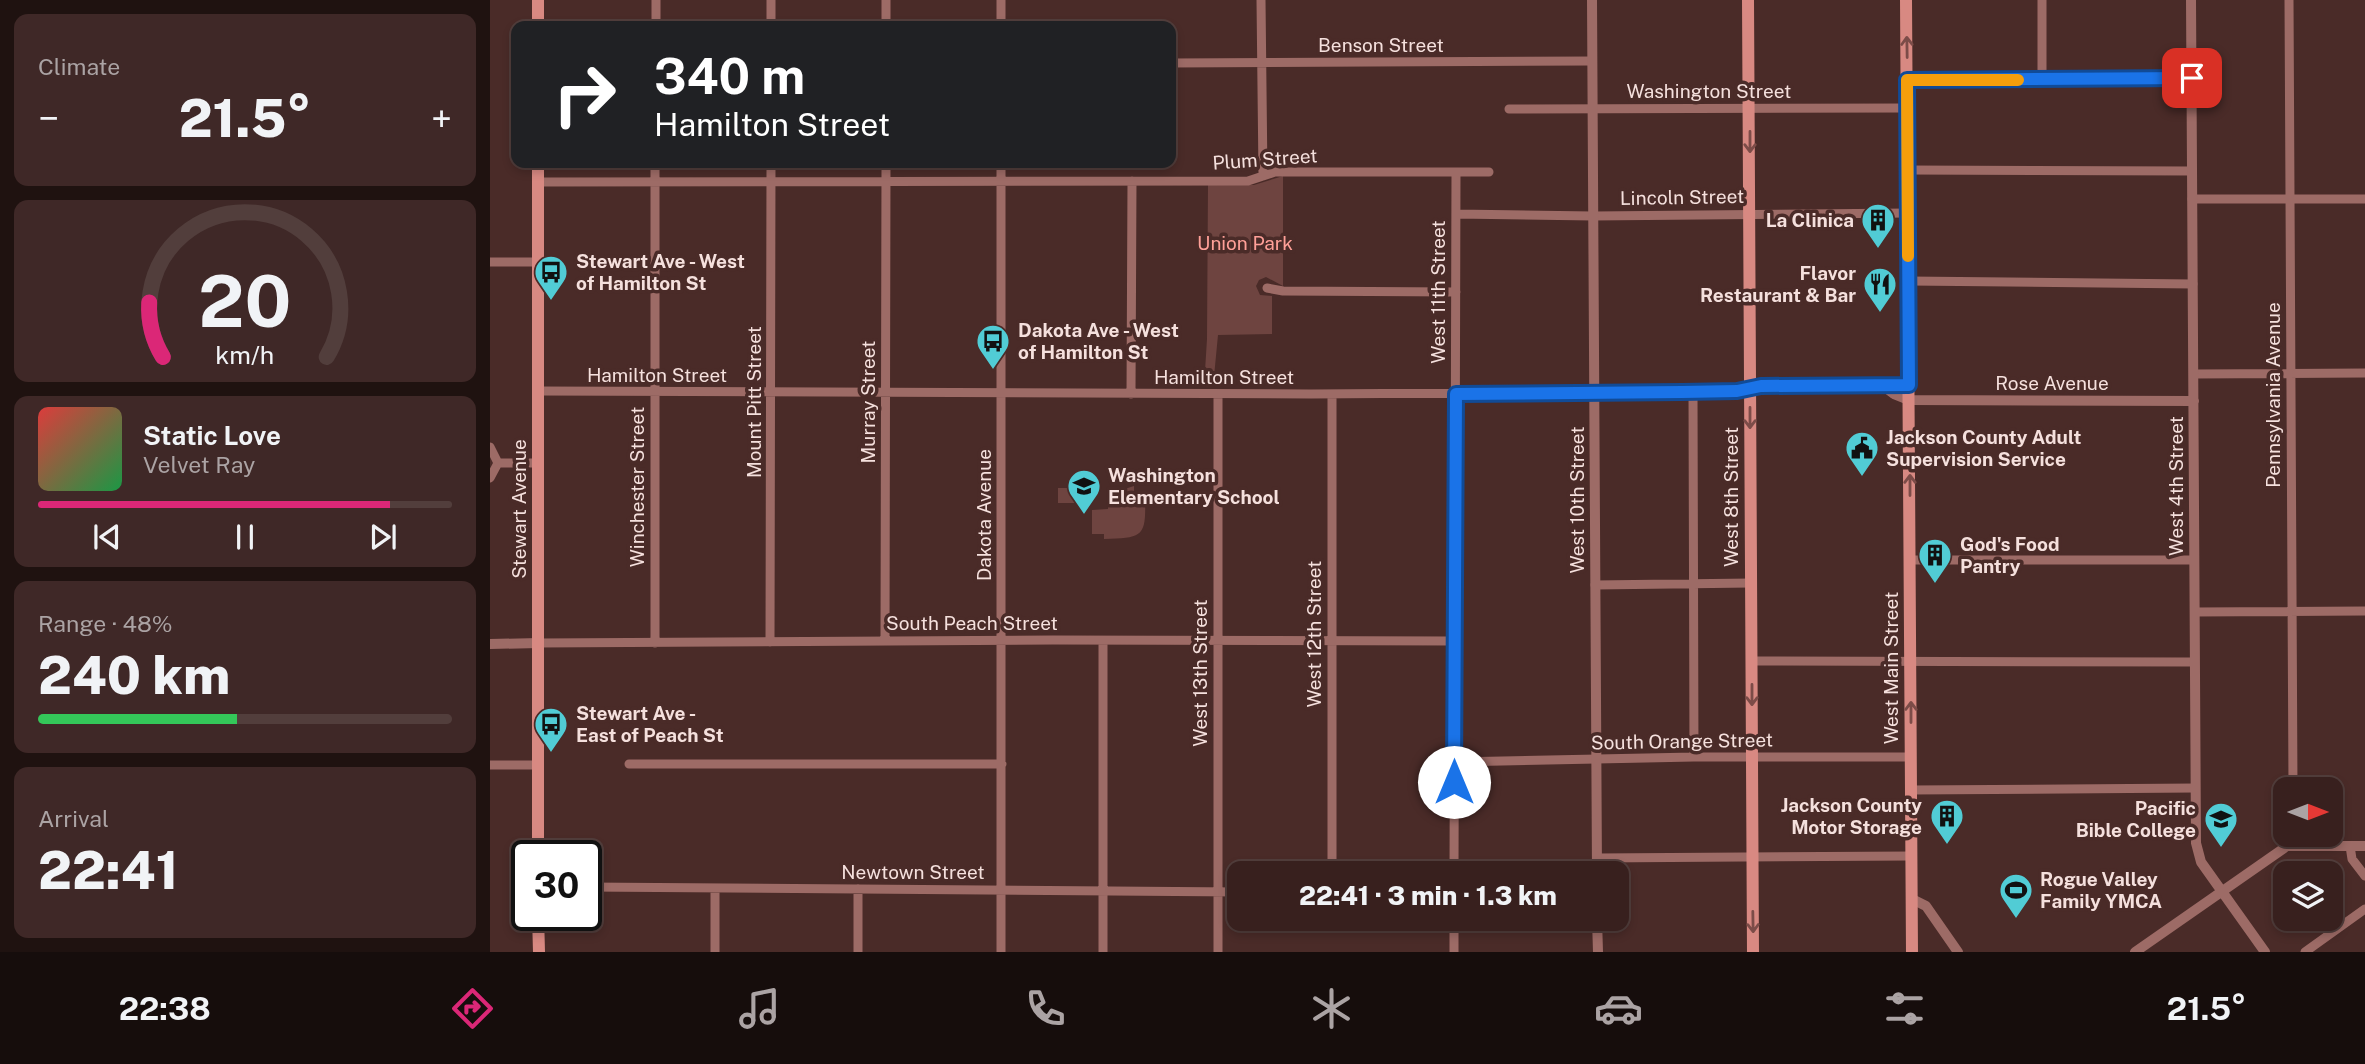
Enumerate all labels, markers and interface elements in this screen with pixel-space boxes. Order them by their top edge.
street label: Benson Street [1318,34,1444,56]
one-way arrow [1900,36,1914,59]
text: 340 m [654,47,805,105]
pin [2162,48,2222,108]
icon: right [539,49,630,140]
text: Climate [38,53,120,80]
icon: arrive [2173,59,2211,97]
street label: Washington Street [1627,80,1791,102]
text: 21.5° [179,88,311,149]
text: − [38,96,59,141]
text: + [431,96,452,141]
text: Hamilton Street [654,106,890,143]
one-way arrow [1743,130,1757,153]
street label: Plum Street [1212,144,1318,174]
street label: Lincoln Street [1620,185,1744,209]
building icon: La Clinica [1859,201,1897,250]
place label: La Clinica [1766,209,1854,231]
street label: West 11th Street [1427,220,1449,364]
park label: Union Park [1197,232,1293,254]
place label: Stewart Ave - West of Hamilton St [576,250,745,294]
bus stop icon: Stewart Ave - West of Hamilton St [532,253,570,302]
text: 20 [198,258,292,343]
place label: Flavor Restaurant & Bar [1700,262,1856,306]
restaurant icon: Flavor Restaurant & Bar [1861,265,1899,314]
street label: Pennsylvania Avenue [2262,302,2284,488]
place label: Dakota Ave - West of Hamilton St [1018,319,1179,363]
bus stop icon: Dakota Ave - West of Hamilton St [974,322,1012,371]
street label: Mount Pitt Street [743,326,765,478]
text: km/h [216,339,274,369]
street label: Murray Street [857,341,879,463]
street label: Hamilton Street [587,364,727,386]
street label: Hamilton Street [1154,366,1294,388]
street label: Rose Avenue [1995,372,2109,394]
one-way arrow [1743,406,1757,429]
street label: Winchester Street [626,407,648,567]
street label: West 4th Street [2165,416,2187,556]
text: Static Love [143,420,281,451]
street label: West 10th Street [1566,426,1588,574]
place label: Jackson County Adult Supervision Service [1886,426,2081,470]
street label: West 8th Street [1720,427,1742,567]
public building icon: Jackson County Adult Supervision Service [1843,429,1881,478]
street label: Stewart Avenue [508,439,530,579]
street label: Dakota Avenue [973,449,995,581]
text: Velvet Ray [143,451,255,478]
place label: Washington Elementary School [1108,464,1280,508]
school or university icon: Washington Elementary School [1065,467,1103,516]
one-way arrow [1903,474,1917,497]
icon: previous [88,518,126,556]
icon: pause [226,518,264,556]
icon: next [364,518,402,556]
place label: God's Food Pantry [1960,533,2059,577]
building icon: God's Food Pantry [1916,536,1954,585]
street label: West 12th Street [1303,561,1325,707]
street label: West Main Street [1880,592,1902,744]
street label: West 13th Street [1189,599,1211,747]
text: Range · 48% [38,610,173,637]
street label: South Peach Street [886,612,1058,634]
text: 240 km [38,645,230,706]
one-way arrow [1745,683,1759,706]
one-way arrow [1904,701,1918,724]
place label: Stewart Ave - East of Peach St [576,702,724,746]
bus stop icon: Stewart Ave - East of Peach St [532,705,570,754]
street label: South Orange Street [1591,728,1773,754]
position arrow [1417,745,1491,819]
north arrow [2273,777,2343,847]
map controls [2273,777,2343,931]
place label: Jackson County Motor Storage [1781,794,1922,838]
building icon: Jackson County Motor Storage [1928,797,1966,846]
place label: Pacific Bible College [2076,797,2196,841]
school or university icon: Pacific Bible College [2202,800,2240,849]
text: Arrival [38,805,109,832]
text: 22:41 [38,840,178,901]
speed limit sign: 30 [511,840,602,931]
street label: Newtown Street [841,861,985,883]
button: layers [2273,861,2343,931]
place label: Rogue Valley Family YMCA [2040,868,2162,912]
sports icon: Rogue Valley Family YMCA [1997,871,2035,920]
text: 22:41 · 3 min · 1.3 km [1299,880,1557,911]
one-way arrow [1746,910,1760,933]
icon: directions [448,984,497,1033]
icon: music [735,984,784,1033]
icon: phone [1021,984,1070,1033]
icon: climate [1307,984,1356,1033]
icon: car [1594,984,1643,1033]
icon: filters [1880,984,1929,1033]
text: 22:38 [119,990,211,1027]
text: 21.5° [2167,990,2246,1027]

